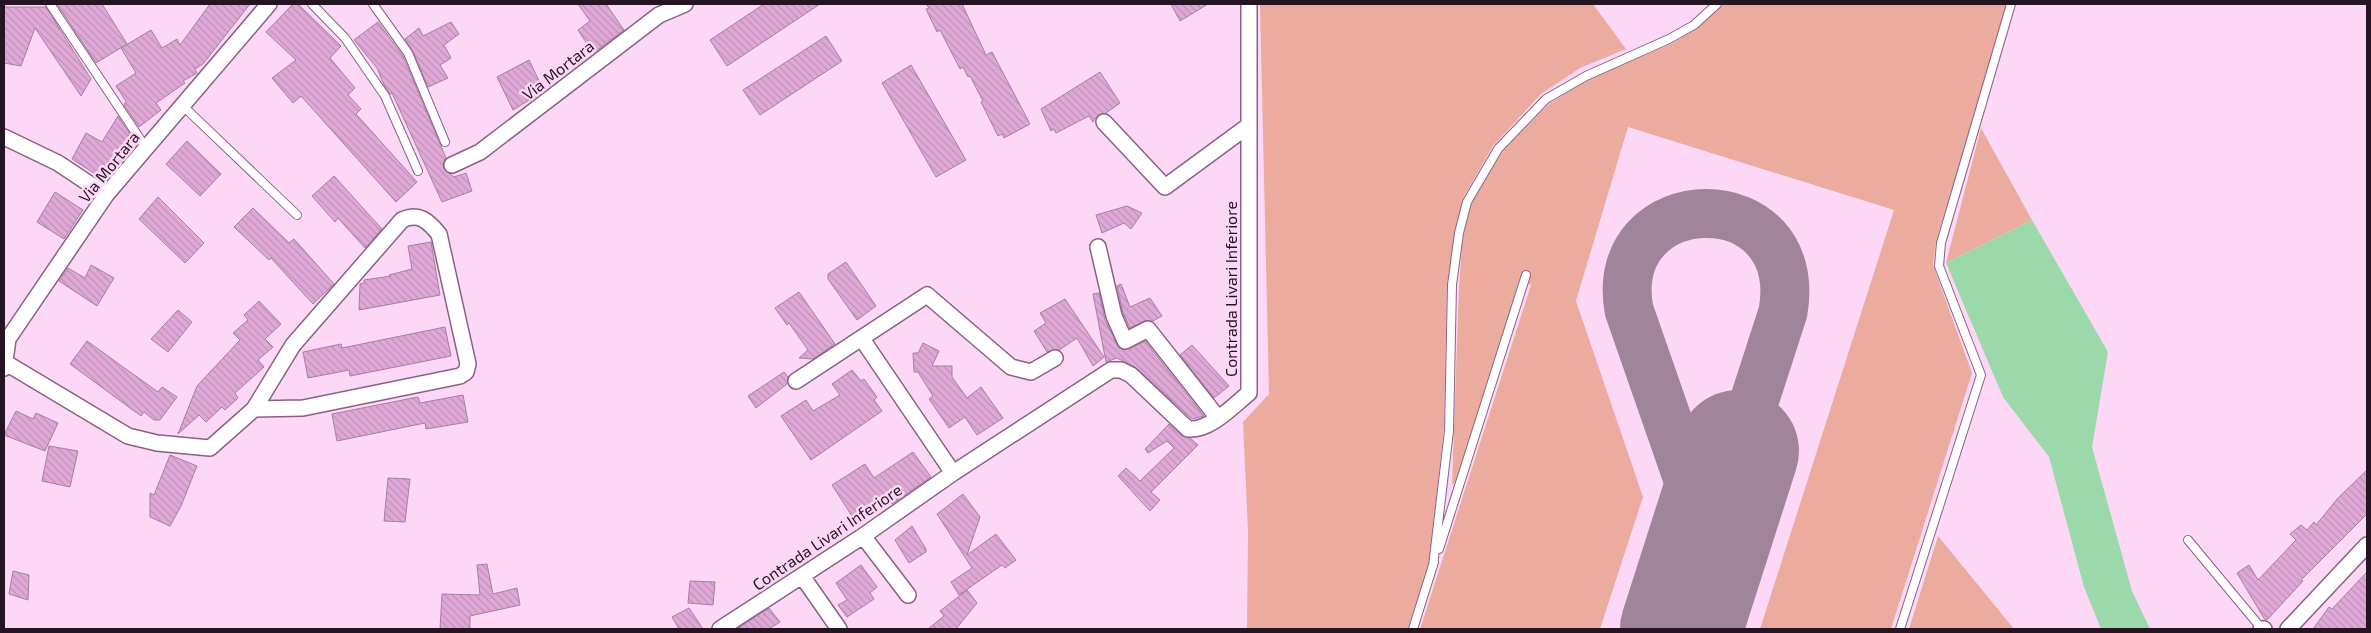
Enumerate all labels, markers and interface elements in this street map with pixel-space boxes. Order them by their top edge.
street label: Via Mortara [518,36,597,103]
street label: Via Mortara [74,127,143,206]
street label: Contrada Livari Inferiore [1221,201,1240,377]
street label: Contrada Livari Inferiore [748,480,905,594]

